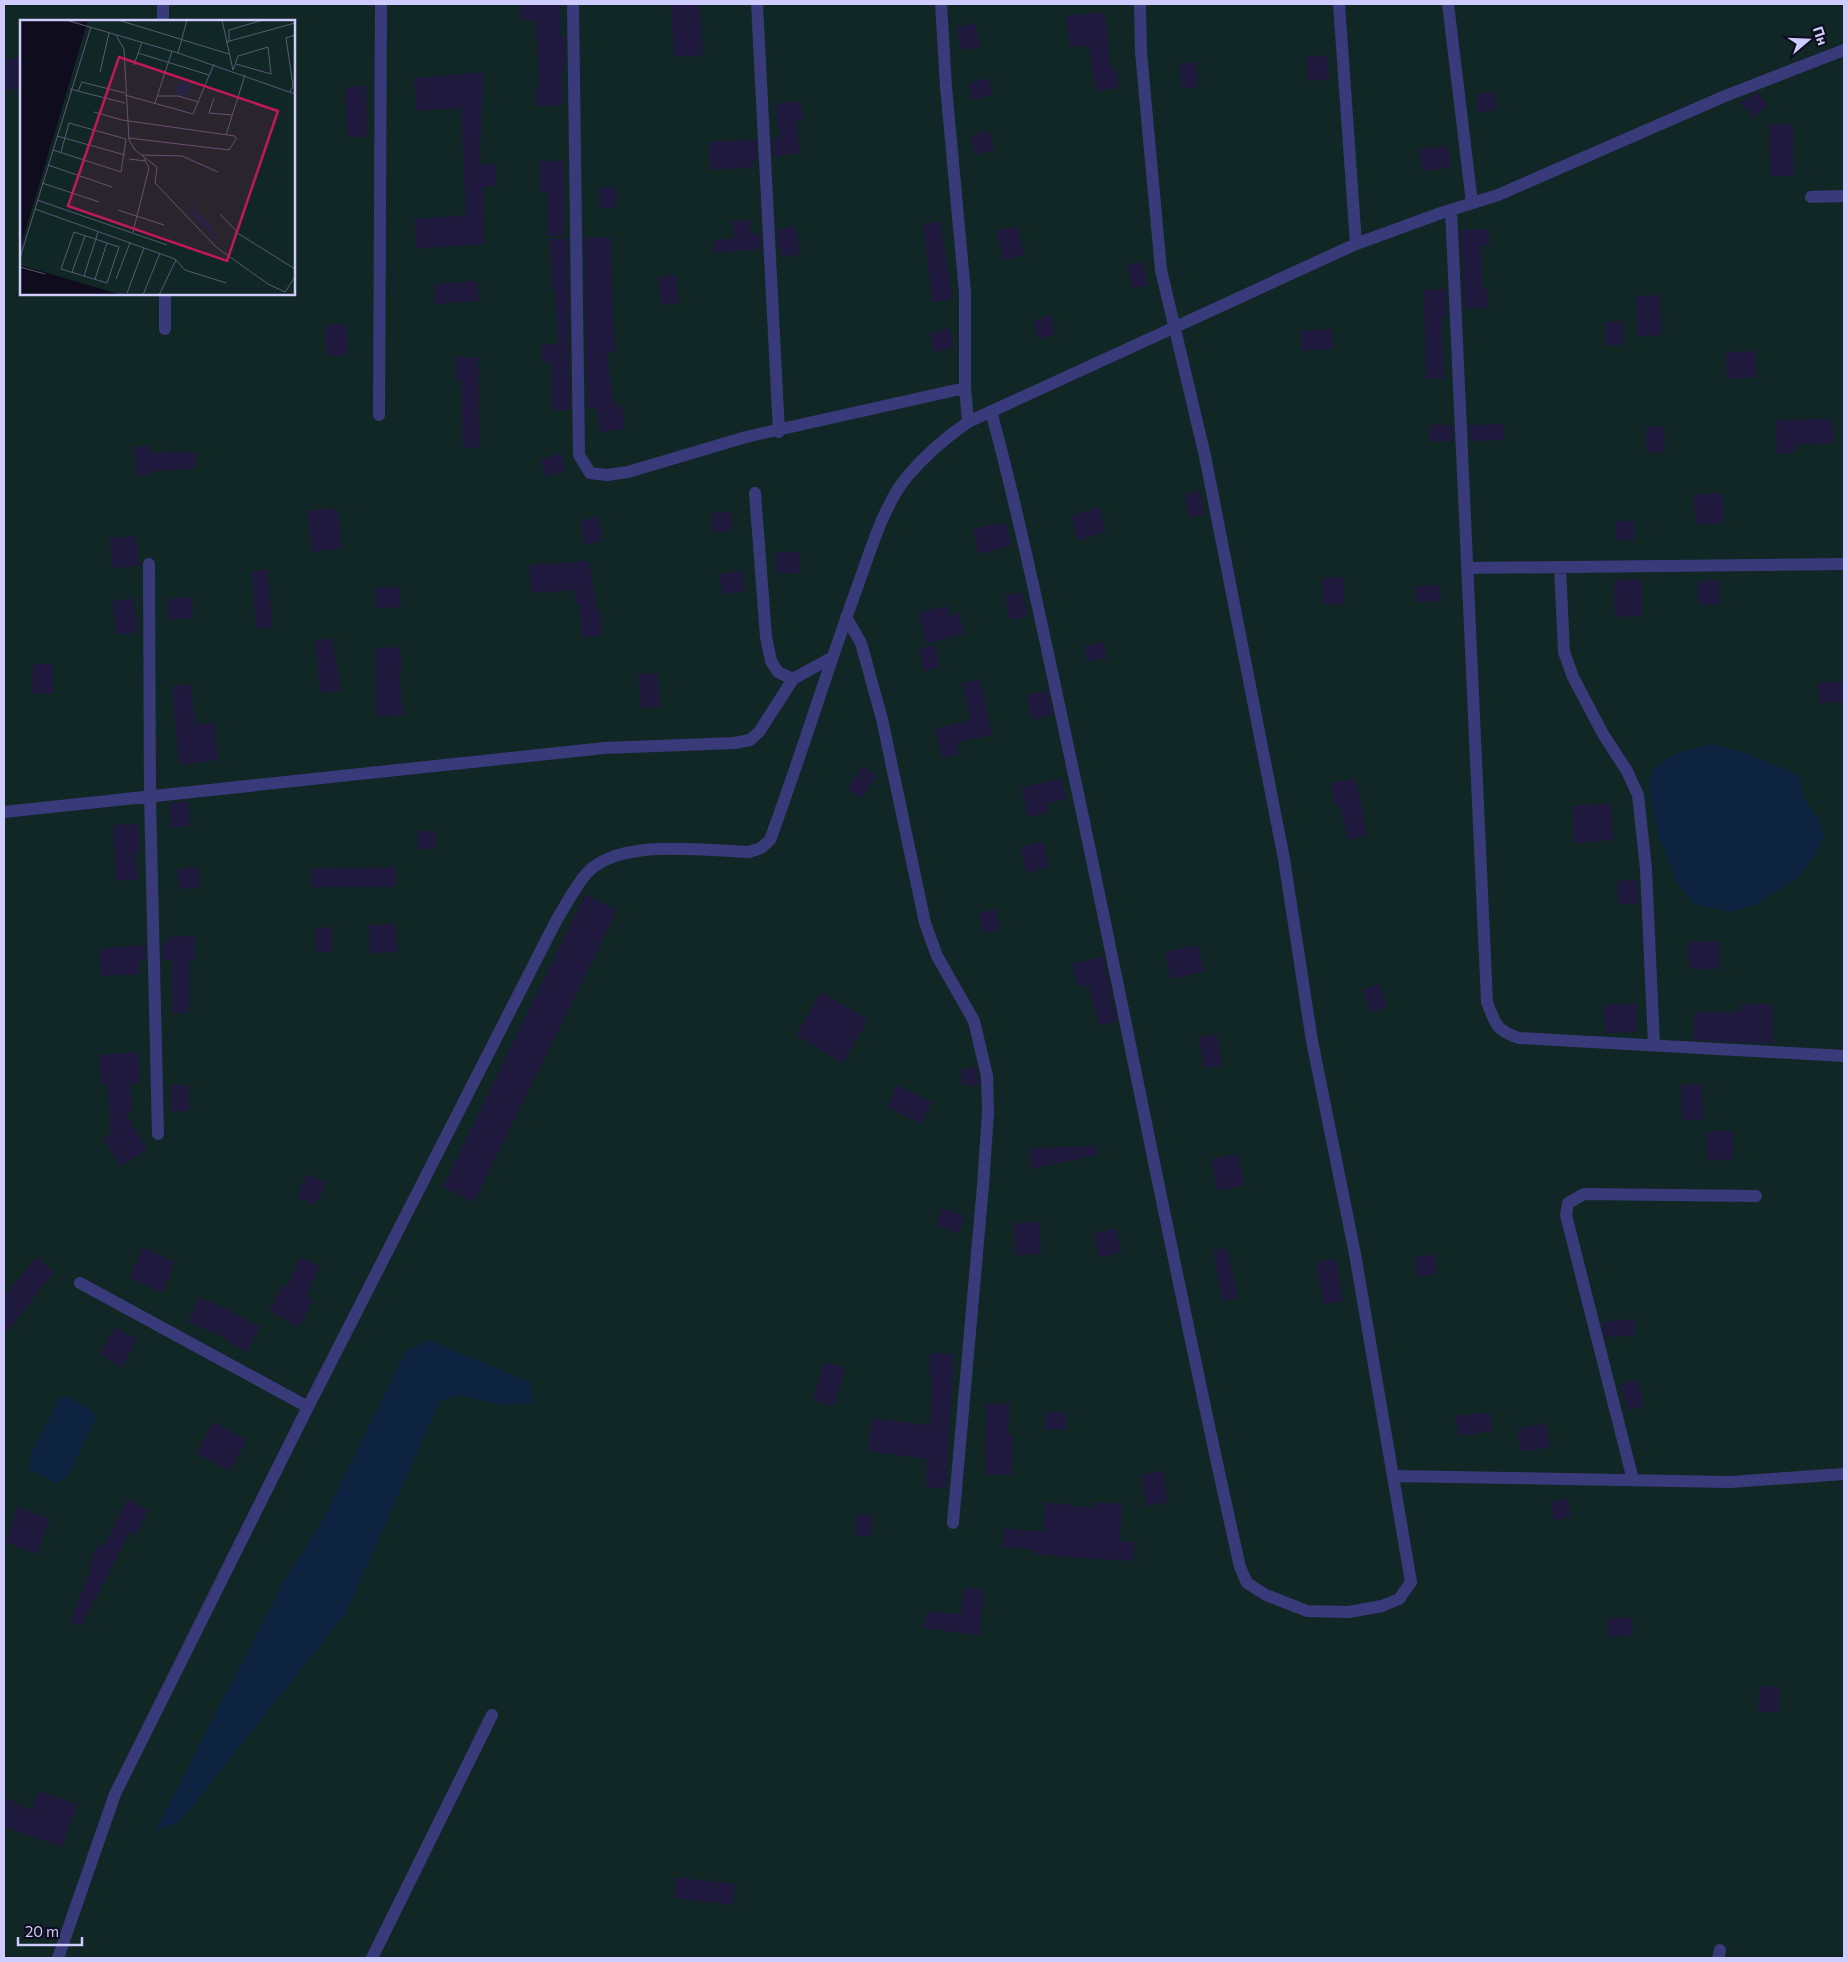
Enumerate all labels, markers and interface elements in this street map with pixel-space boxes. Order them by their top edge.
north arrow [1783,15,1833,65]
inset map [20,20,295,295]
text: Пн [1810,24,1832,47]
scale bar [18,1914,81,1946]
text: 20 m [25,1922,59,1940]

